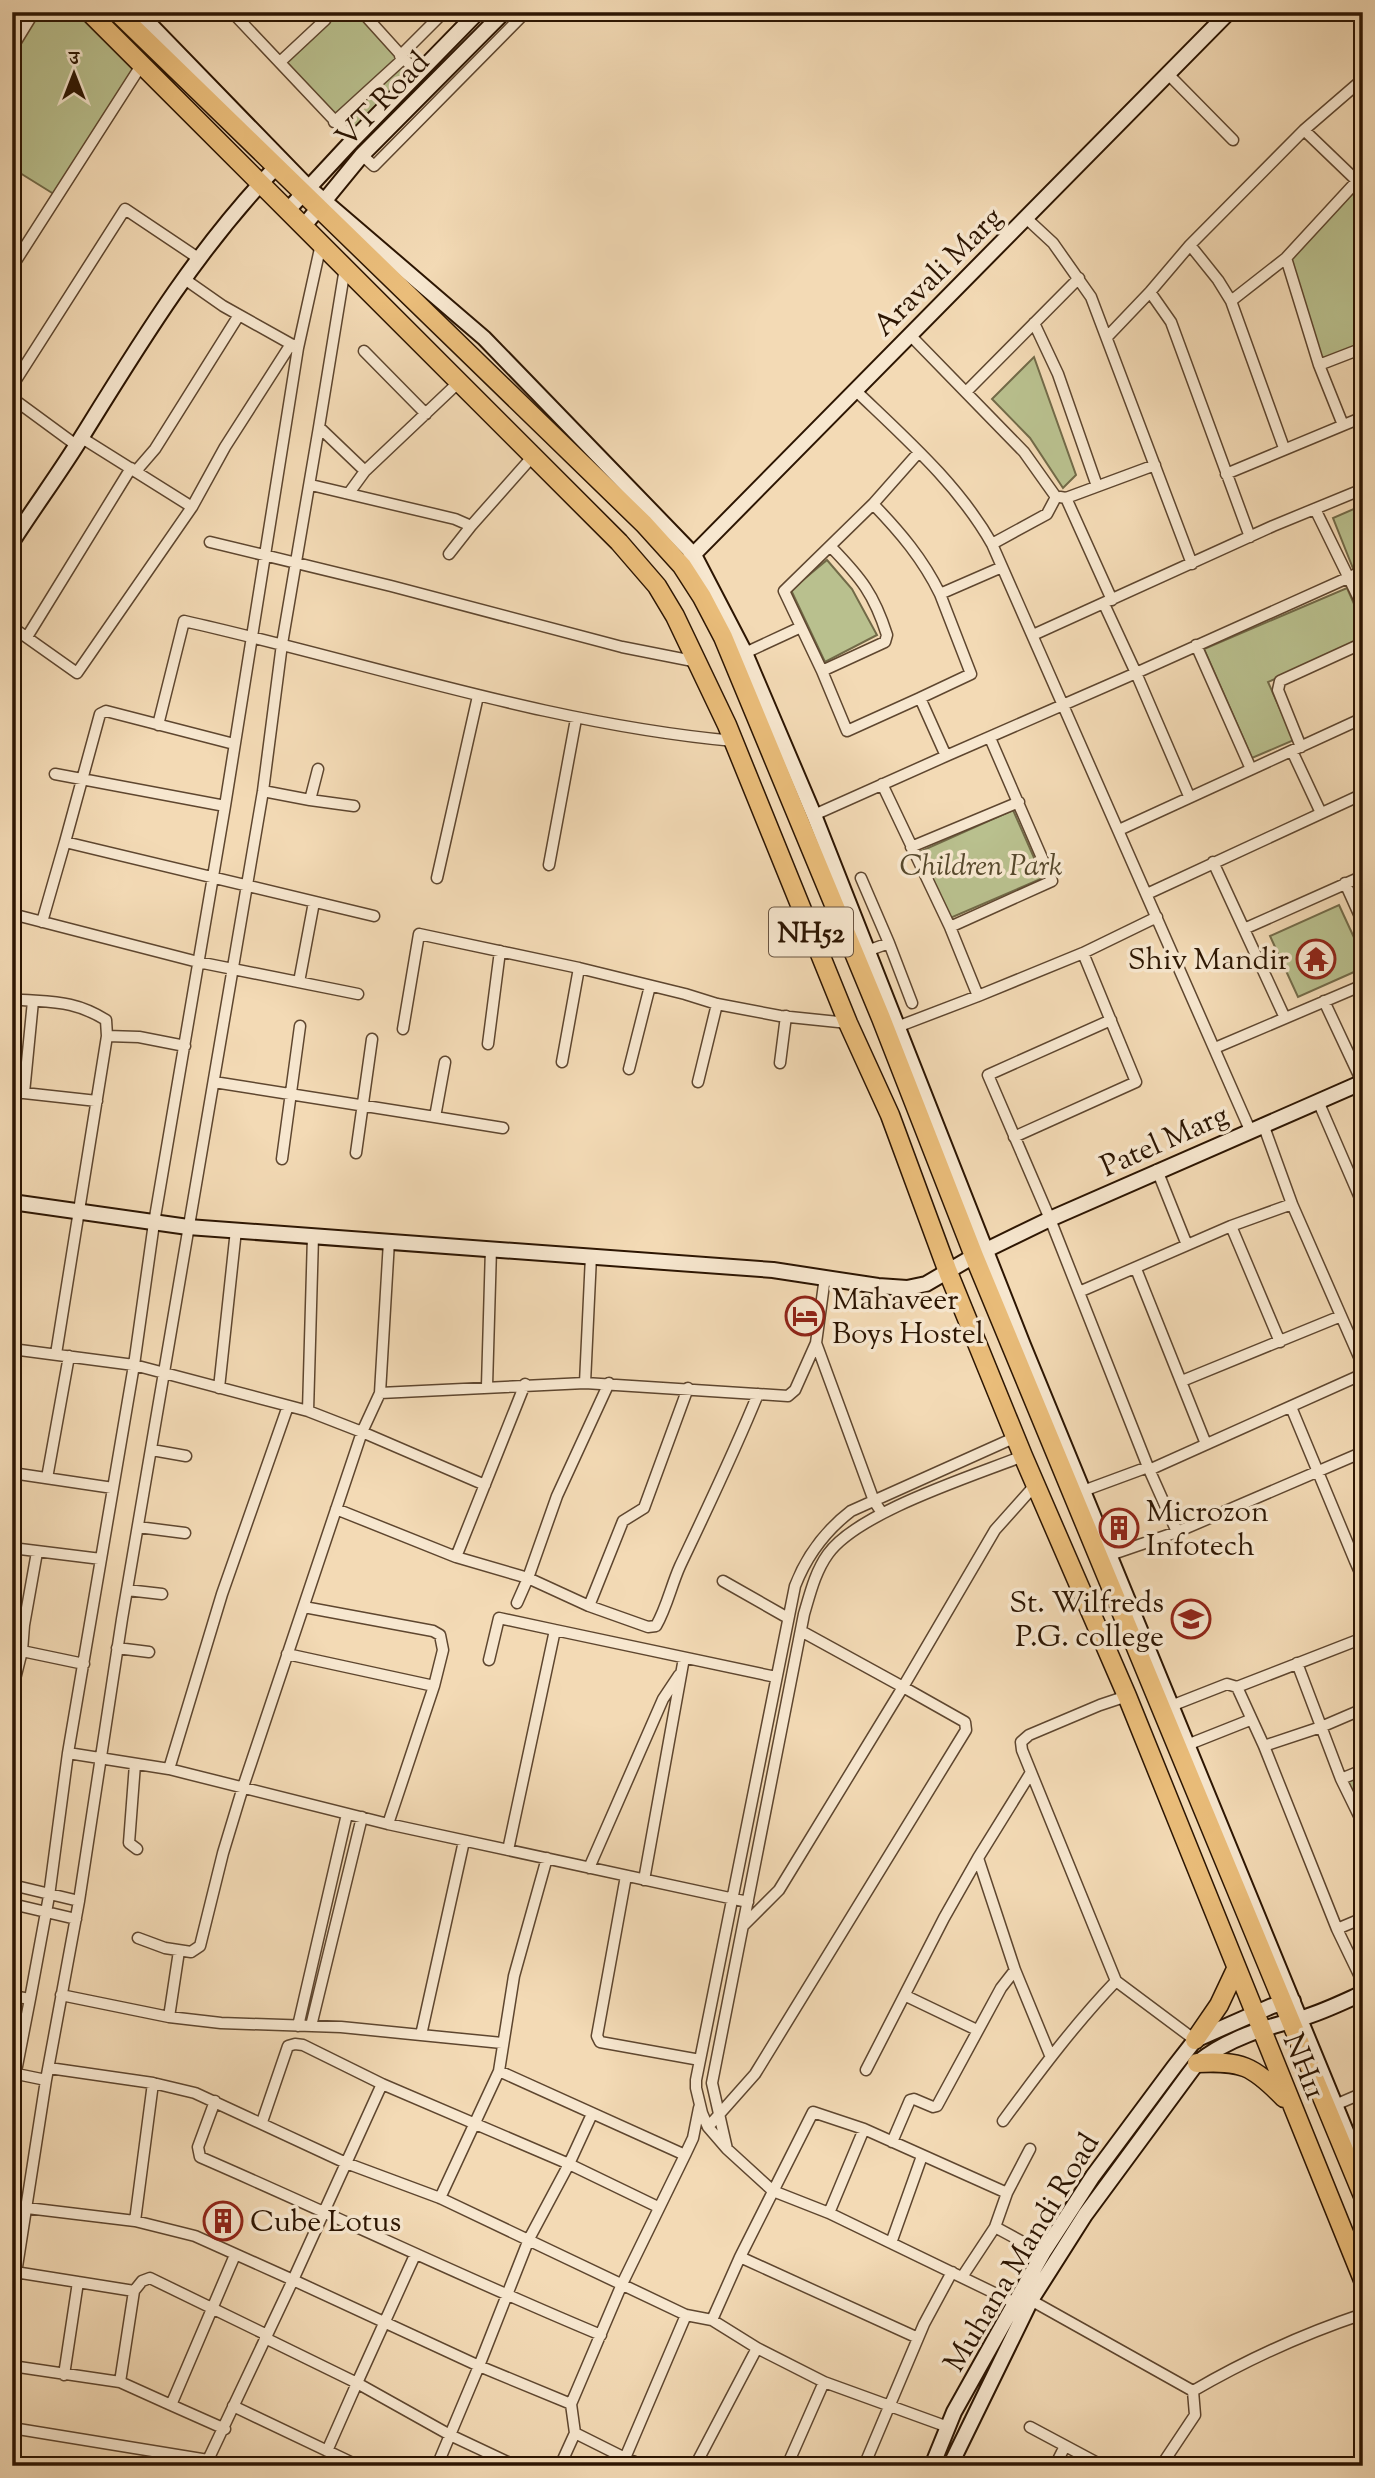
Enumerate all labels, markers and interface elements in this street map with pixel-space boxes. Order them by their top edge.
north arrow [38,38,108,108]
street label: VT Road [327,43,441,159]
text: उ [67,46,80,73]
street label: Aravali Marg [864,198,1013,347]
park label: Children Park [900,846,1062,889]
road number: NH52 [769,908,853,956]
temple icon: Shiv Mandir [1295,938,1337,980]
place label: Shiv Mandir [1128,940,1289,983]
street label: Patel Marg [1094,1095,1236,1190]
place label: Mahaveer Boys Hostel [832,1280,984,1357]
hotel icon: Mahaveer Boys Hostel [784,1295,826,1337]
place label: Microzon Infotech [1146,1492,1269,1569]
building icon: Microzon Infotech [1098,1507,1140,1549]
place label: St. Wilfreds P.G. college [1009,1583,1164,1660]
school or university icon: St. Wilfreds P.G. college [1170,1598,1212,1640]
street label: NH11 [1270,2027,1335,2107]
street label: Muhana Mandi Road [935,2126,1112,2381]
building icon: Cube Lotus [202,2200,244,2242]
place label: Cube Lotus [250,2202,401,2245]

